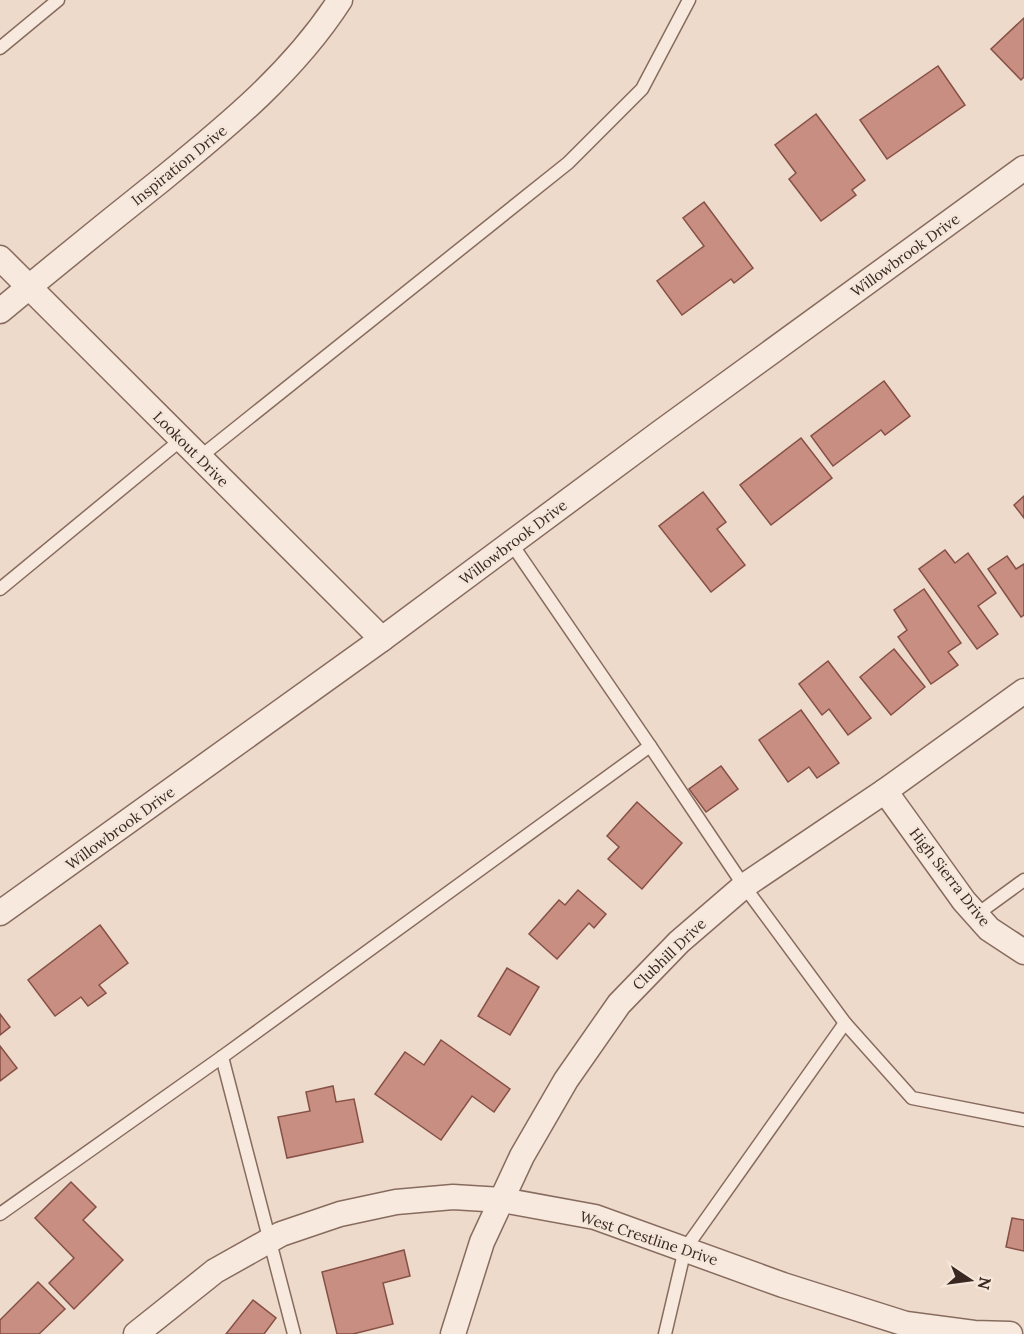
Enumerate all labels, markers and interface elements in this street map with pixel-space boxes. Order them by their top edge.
street label: Inspiration Drive [127,121,231,209]
street label: Willowbrook Drive [847,209,963,301]
street label: Lookout Drive [149,407,233,491]
street label: Willowbrook Drive [455,495,571,589]
street label: Willowbrook Drive [62,782,178,874]
street label: High Sierra Drive [905,824,995,930]
street label: Clubhill Drive [628,914,710,994]
street label: West Crestline Drive [578,1207,720,1269]
north arrow [940,1250,1000,1310]
text: N [973,1275,996,1292]

